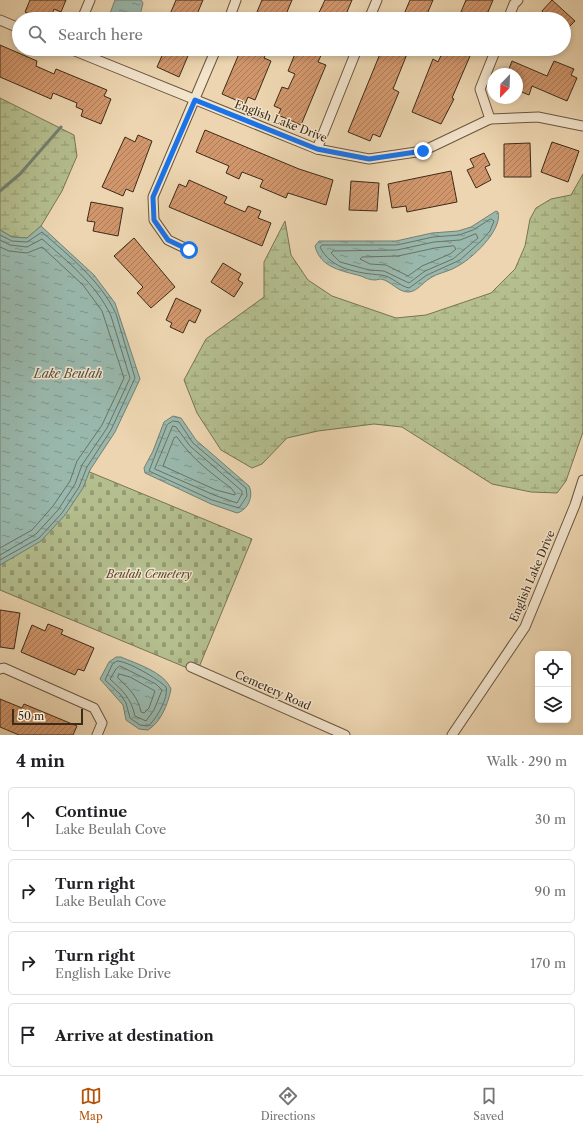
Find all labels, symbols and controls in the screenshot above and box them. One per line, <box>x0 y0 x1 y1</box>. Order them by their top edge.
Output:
search box <box>12 12 571 56</box>
icon: search <box>26 23 48 45</box>
text: Search here <box>58 25 143 44</box>
north arrow <box>487 68 523 104</box>
street label: English Lake Drive <box>233 97 329 145</box>
route end <box>414 142 432 160</box>
route start <box>180 241 198 259</box>
water label: Lake Beulah <box>33 366 102 381</box>
street label: English Lake Drive <box>506 528 558 624</box>
park label: Beulah Cemetery <box>105 567 192 581</box>
map controls <box>535 651 571 723</box>
button: locate <box>535 651 571 687</box>
street label: Cemetery Road <box>233 667 313 713</box>
button: layers <box>535 687 571 723</box>
scale bar <box>12 707 83 726</box>
text: 50 m <box>18 709 44 723</box>
text: 4 min <box>16 751 65 771</box>
text: Walk · 290 m <box>486 753 567 769</box>
text: Continue <box>55 802 127 821</box>
icon: ahead <box>17 808 39 830</box>
text: 30 m <box>535 811 566 827</box>
text: Lake Beulah Cove <box>55 821 166 837</box>
text: Turn right <box>55 874 135 893</box>
icon: right <box>17 880 39 902</box>
text: 90 m <box>535 883 566 899</box>
text: Lake Beulah Cove <box>55 893 166 909</box>
text: Turn right <box>55 946 135 965</box>
icon: right <box>17 952 39 974</box>
text: 170 m <box>530 955 566 971</box>
text: English Lake Drive <box>55 965 171 981</box>
icon: arrive <box>17 1024 39 1046</box>
text: Arrive at destination <box>55 1026 214 1045</box>
tab: Map <box>79 1085 103 1123</box>
tab: Directions <box>261 1085 315 1123</box>
tab: Saved <box>473 1085 504 1123</box>

